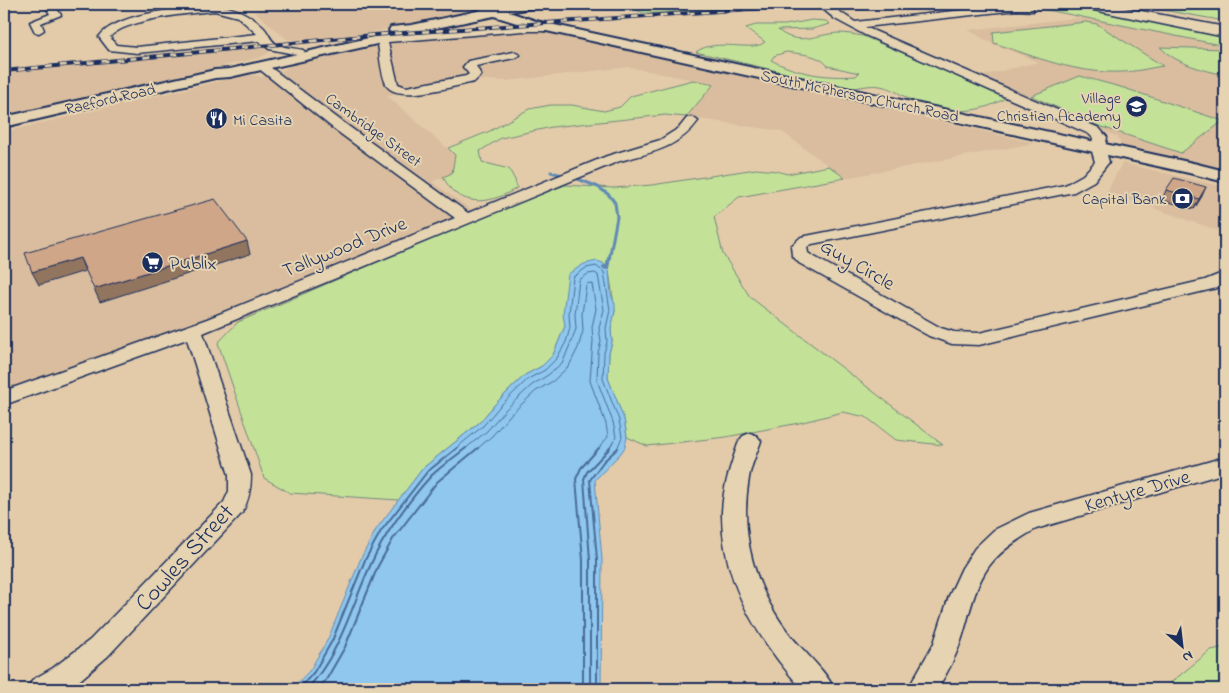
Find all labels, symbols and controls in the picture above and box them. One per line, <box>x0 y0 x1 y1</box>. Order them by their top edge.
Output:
street label: South McPherson Church Road <box>758 64 961 130</box>
street label: Raeford Road <box>63 78 158 122</box>
street label: Cambridge Street <box>320 87 426 174</box>
place label: Village Christian Academy <box>997 87 1122 129</box>
school or university icon: Village Christian Academy <box>1125 94 1149 118</box>
restaurant icon: Mi Casita <box>205 107 229 131</box>
place label: Mi Casita <box>233 109 292 133</box>
bank icon: Capital Bank <box>1170 186 1194 210</box>
place label: Capital Bank <box>1082 188 1167 212</box>
street label: Tallywood Drive <box>278 210 412 286</box>
street label: Guy Circle <box>814 233 900 299</box>
supermarket icon: Publix <box>141 250 165 274</box>
place label: Publix <box>169 250 217 279</box>
street label: Kentyre Drive <box>1082 464 1194 521</box>
street label: Cowles Street <box>128 497 244 620</box>
north arrow <box>1156 620 1206 670</box>
text: N <box>1178 645 1197 668</box>

